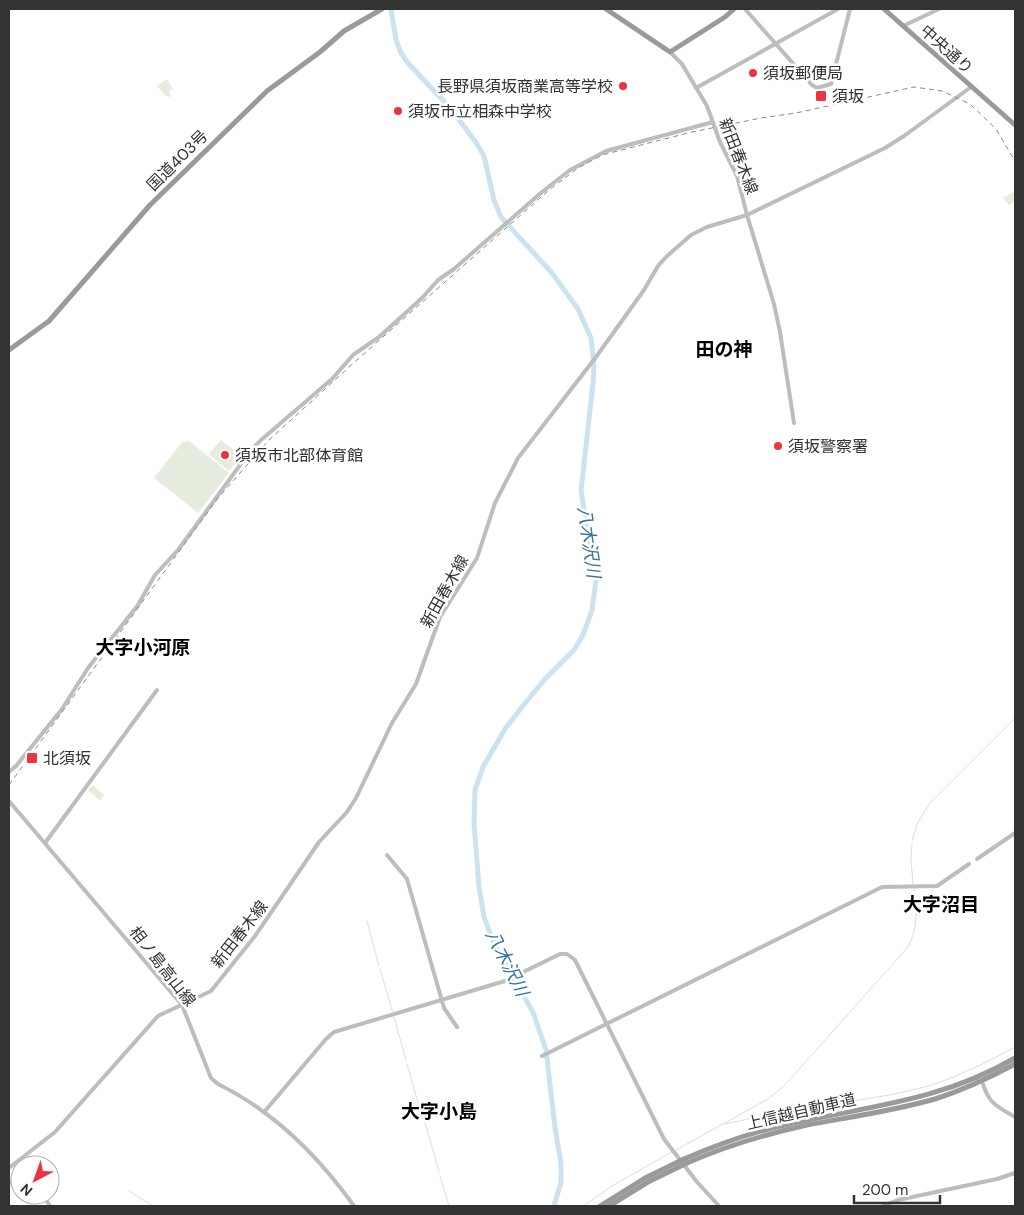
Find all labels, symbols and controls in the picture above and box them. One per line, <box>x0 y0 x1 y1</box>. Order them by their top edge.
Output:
street label: 中央通り <box>916 20 977 79</box>
place label: 須坂郵便局 <box>763 63 843 84</box>
marker: 須坂郵便局 <box>747 67 759 79</box>
place label: 長野県須坂商業高等学校 <box>437 76 613 97</box>
marker: 長野県須坂商業高等学校 <box>617 80 629 92</box>
place label: 須坂 <box>832 86 864 107</box>
marker: 須坂 <box>814 89 828 103</box>
place label: 須坂市立相森中学校 <box>408 101 552 122</box>
marker: 須坂市立相森中学校 <box>392 105 404 117</box>
street label: 新田春木線 <box>714 115 763 197</box>
street label: 国道403号 <box>142 125 212 195</box>
district label: 田の神 <box>695 337 753 362</box>
place label: 須坂警察署 <box>788 436 868 457</box>
marker: 須坂警察署 <box>772 440 784 452</box>
place label: 須坂市北部体育館 <box>235 445 363 466</box>
marker: 須坂市北部体育館 <box>219 449 231 461</box>
water label: 八木沢川 <box>572 505 606 581</box>
street label: 新田春木線 <box>416 551 473 631</box>
district label: 大字小河原 <box>95 635 191 660</box>
place label: 北須坂 <box>43 748 91 769</box>
marker: 北須坂 <box>25 751 39 765</box>
district label: 大字沼目 <box>903 892 979 917</box>
street label: 新田春木線 <box>206 896 272 972</box>
street label: 相ノ島高山線 <box>125 922 200 1011</box>
water label: 八木沢川 <box>480 925 535 1002</box>
street label: 上信越自動車道 <box>744 1089 858 1134</box>
district label: 大字小島 <box>401 1099 477 1124</box>
north arrow <box>10 1155 60 1205</box>
scale bar <box>854 1172 940 1204</box>
text: N <box>17 1180 36 1200</box>
text: 200 m <box>862 1180 908 1200</box>

